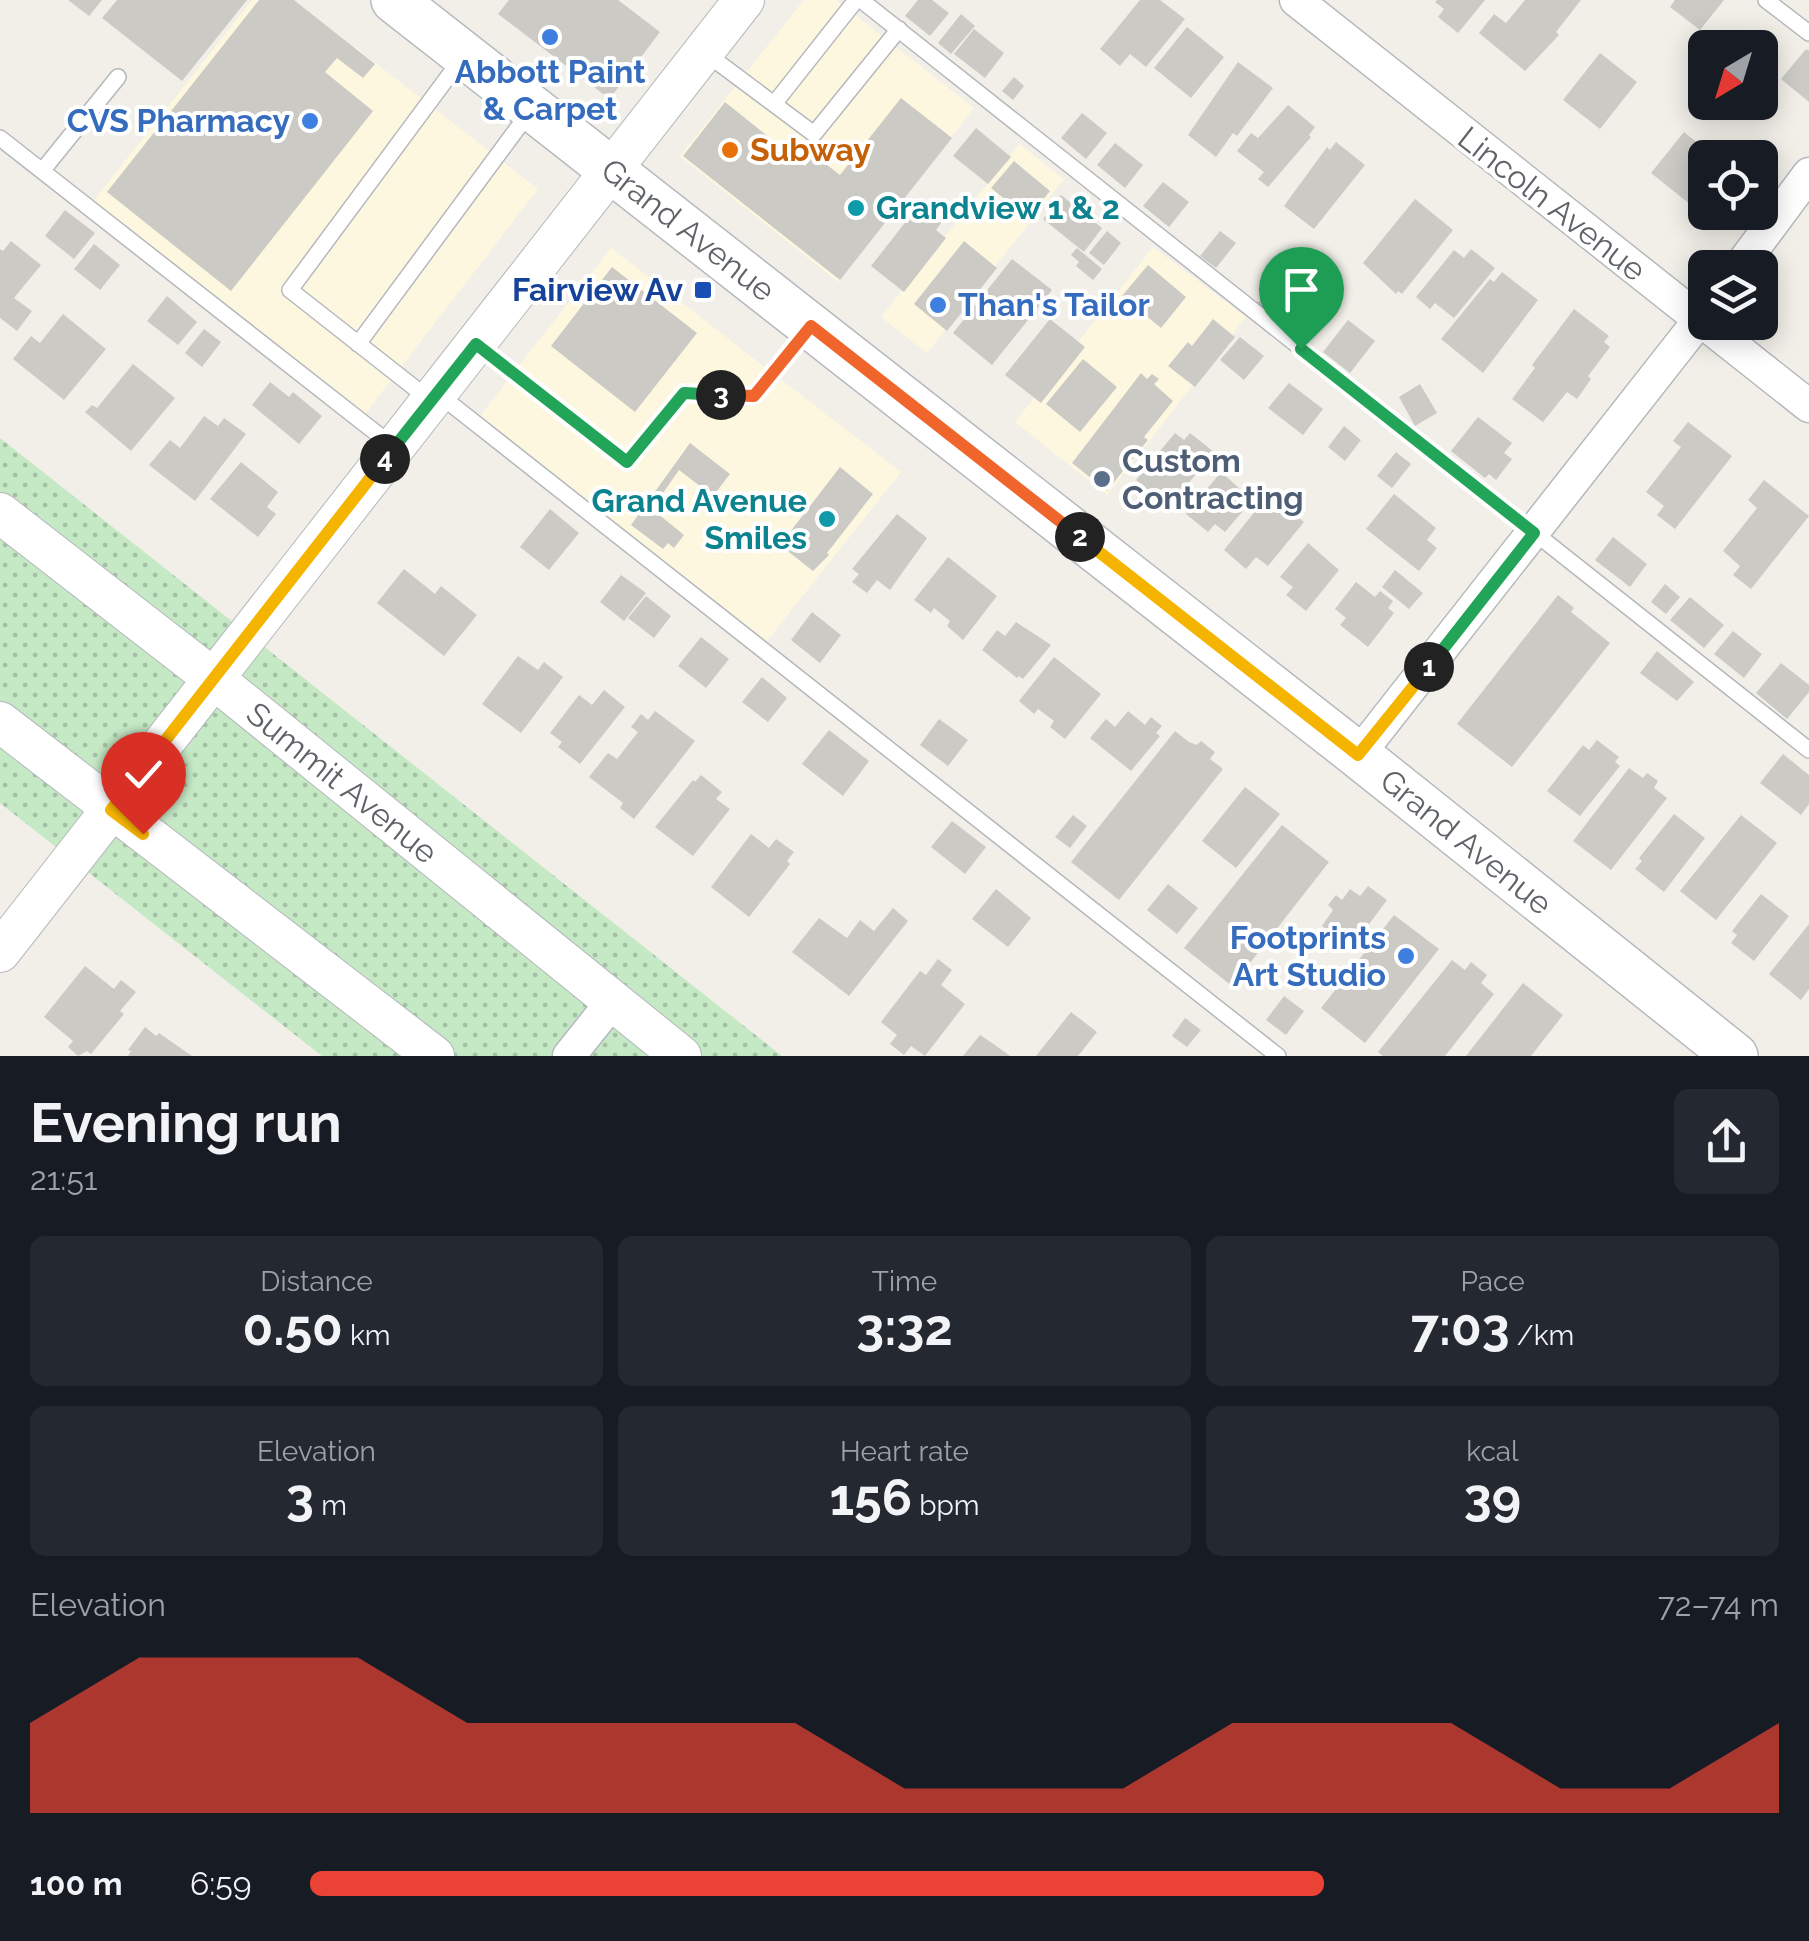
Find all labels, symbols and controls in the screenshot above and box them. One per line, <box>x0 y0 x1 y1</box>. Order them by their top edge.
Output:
marker: Abbott Paint & Carpet <box>539 26 561 48</box>
north arrow <box>1688 30 1778 120</box>
map controls <box>1688 30 1778 340</box>
place label: Abbott Paint & Carpet <box>454 53 646 127</box>
place label: CVS Pharmacy <box>67 102 290 139</box>
marker: CVS Pharmacy <box>299 110 321 132</box>
street label: Lincoln Avenue <box>1451 119 1653 288</box>
place label: Subway <box>750 131 871 168</box>
marker: Subway <box>719 139 741 161</box>
button: locate <box>1688 140 1778 230</box>
street label: Grand Avenue <box>594 151 782 309</box>
place label: Grandview 1 & 2 <box>876 189 1120 226</box>
marker: Grandview 1 & 2 <box>845 197 867 219</box>
pin <box>1259 247 1344 350</box>
button: layers <box>1688 250 1778 340</box>
icon: arrive <box>1274 262 1329 317</box>
place label: Fairview Av <box>512 271 683 308</box>
marker: Fairview Av <box>692 279 714 301</box>
place label: Than's Tailor <box>958 286 1150 323</box>
marker: Than's Tailor <box>927 294 949 316</box>
pin: 3 <box>696 370 746 420</box>
text: 3 <box>713 378 729 411</box>
pin: 4 <box>360 434 410 484</box>
text: 4 <box>377 442 393 475</box>
place label: Custom Contracting <box>1122 442 1304 516</box>
marker: Custom Contracting <box>1091 468 1113 490</box>
place label: Grand Avenue Smiles <box>592 482 807 556</box>
marker: Grand Avenue Smiles <box>816 508 838 530</box>
pin: 2 <box>1055 512 1105 562</box>
text: 2 <box>1072 520 1088 553</box>
pin: 1 <box>1404 642 1454 692</box>
text: 1 <box>1422 650 1436 683</box>
street label: Summit Avenue <box>240 694 445 871</box>
pin <box>101 732 186 835</box>
icon: check <box>116 747 171 802</box>
street label: Grand Avenue <box>1373 761 1559 922</box>
place label: Footprints Art Studio <box>1230 919 1386 993</box>
marker: Footprints Art Studio <box>1395 945 1417 967</box>
button: share <box>1674 1089 1779 1194</box>
text: Evening run <box>30 1090 342 1155</box>
text: 21:51 <box>30 1160 98 1197</box>
text: Distance <box>260 1265 373 1298</box>
text: Time <box>872 1265 937 1298</box>
text: Pace <box>1460 1265 1525 1298</box>
text: 0.50 <box>242 1298 343 1357</box>
text: 3:32 <box>856 1298 953 1357</box>
text: 7:03 <box>1411 1298 1510 1357</box>
text: km <box>343 1319 391 1352</box>
text: /km <box>1510 1319 1574 1352</box>
text: Elevation <box>257 1435 376 1468</box>
text: Heart rate <box>840 1435 969 1468</box>
text: kcal <box>1466 1435 1519 1468</box>
text: 3 <box>286 1468 314 1527</box>
text: 156 <box>829 1468 912 1527</box>
text: 39 <box>1464 1468 1521 1527</box>
text: m <box>314 1489 347 1522</box>
text: bpm <box>912 1489 980 1522</box>
text: Elevation <box>30 1586 166 1623</box>
text: 72–74 m <box>1658 1586 1779 1623</box>
text: 100 m <box>30 1865 123 1902</box>
text: 6:59 <box>190 1865 252 1902</box>

